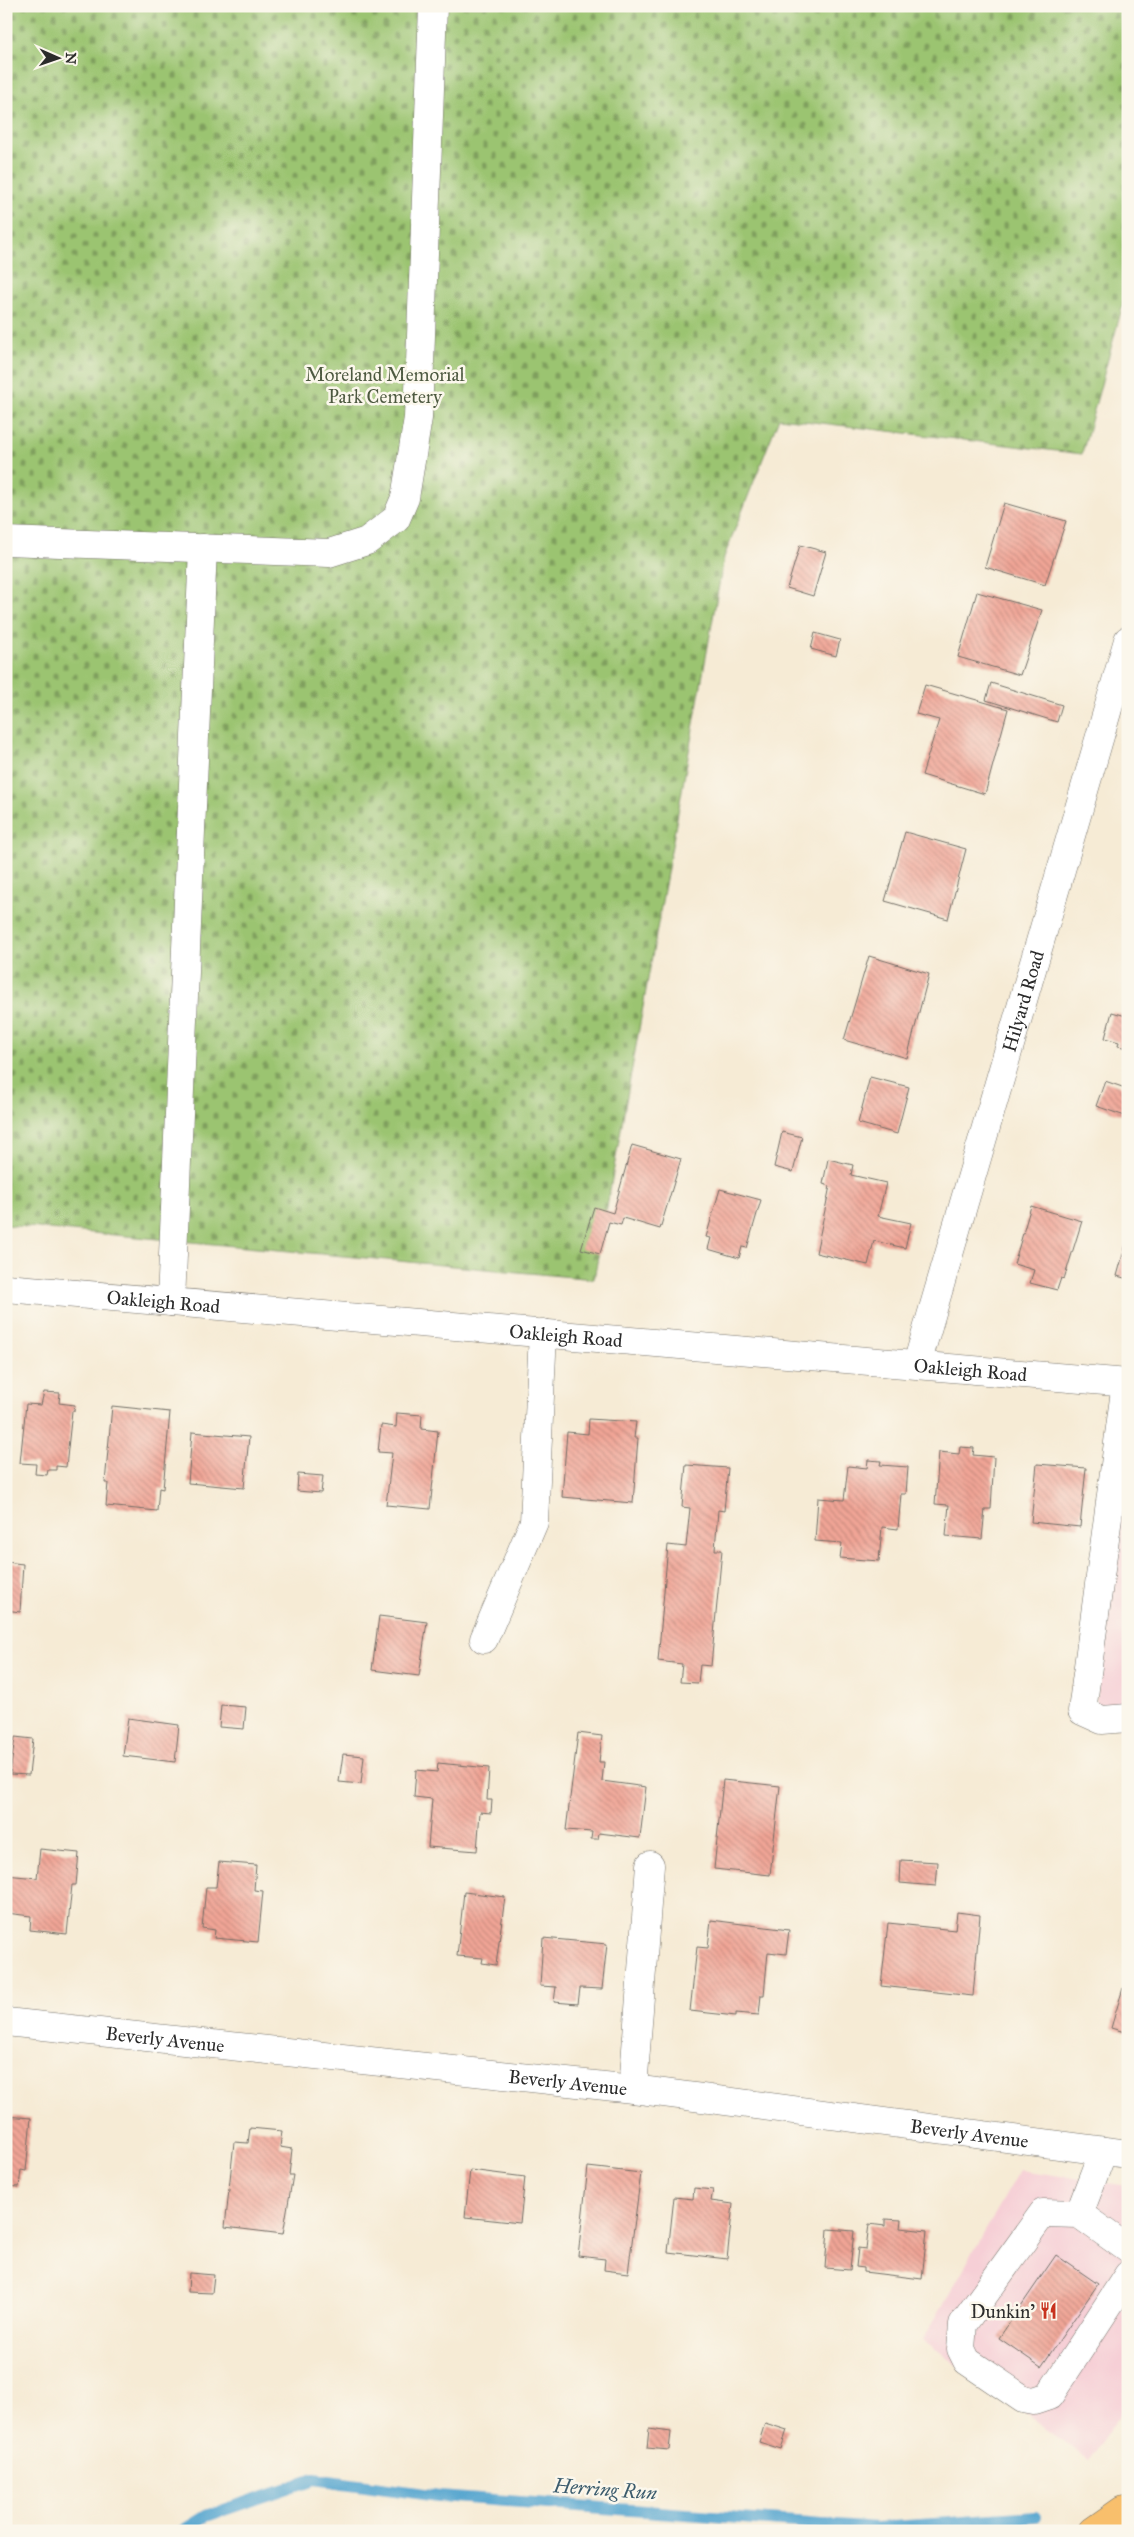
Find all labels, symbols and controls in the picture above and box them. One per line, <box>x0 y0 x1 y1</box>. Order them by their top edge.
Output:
north arrow <box>32 32 82 82</box>
text: N <box>62 52 79 65</box>
park label: Moreland Memorial Park Cemetery <box>305 363 466 408</box>
street label: Hilyard Road <box>997 947 1049 1055</box>
street label: Oakleigh Road <box>106 1285 221 1318</box>
street label: Oakleigh Road <box>508 1319 624 1352</box>
street label: Oakleigh Road <box>913 1353 1029 1386</box>
street label: Beverly Avenue <box>105 2021 226 2057</box>
street label: Beverly Avenue <box>507 2064 628 2100</box>
street label: Beverly Avenue <box>909 2114 1030 2152</box>
place label: Dunkin' <box>971 2300 1035 2323</box>
restaurant icon: Dunkin' <box>1039 2301 1059 2321</box>
water label: Herring Run <box>551 2473 658 2505</box>

